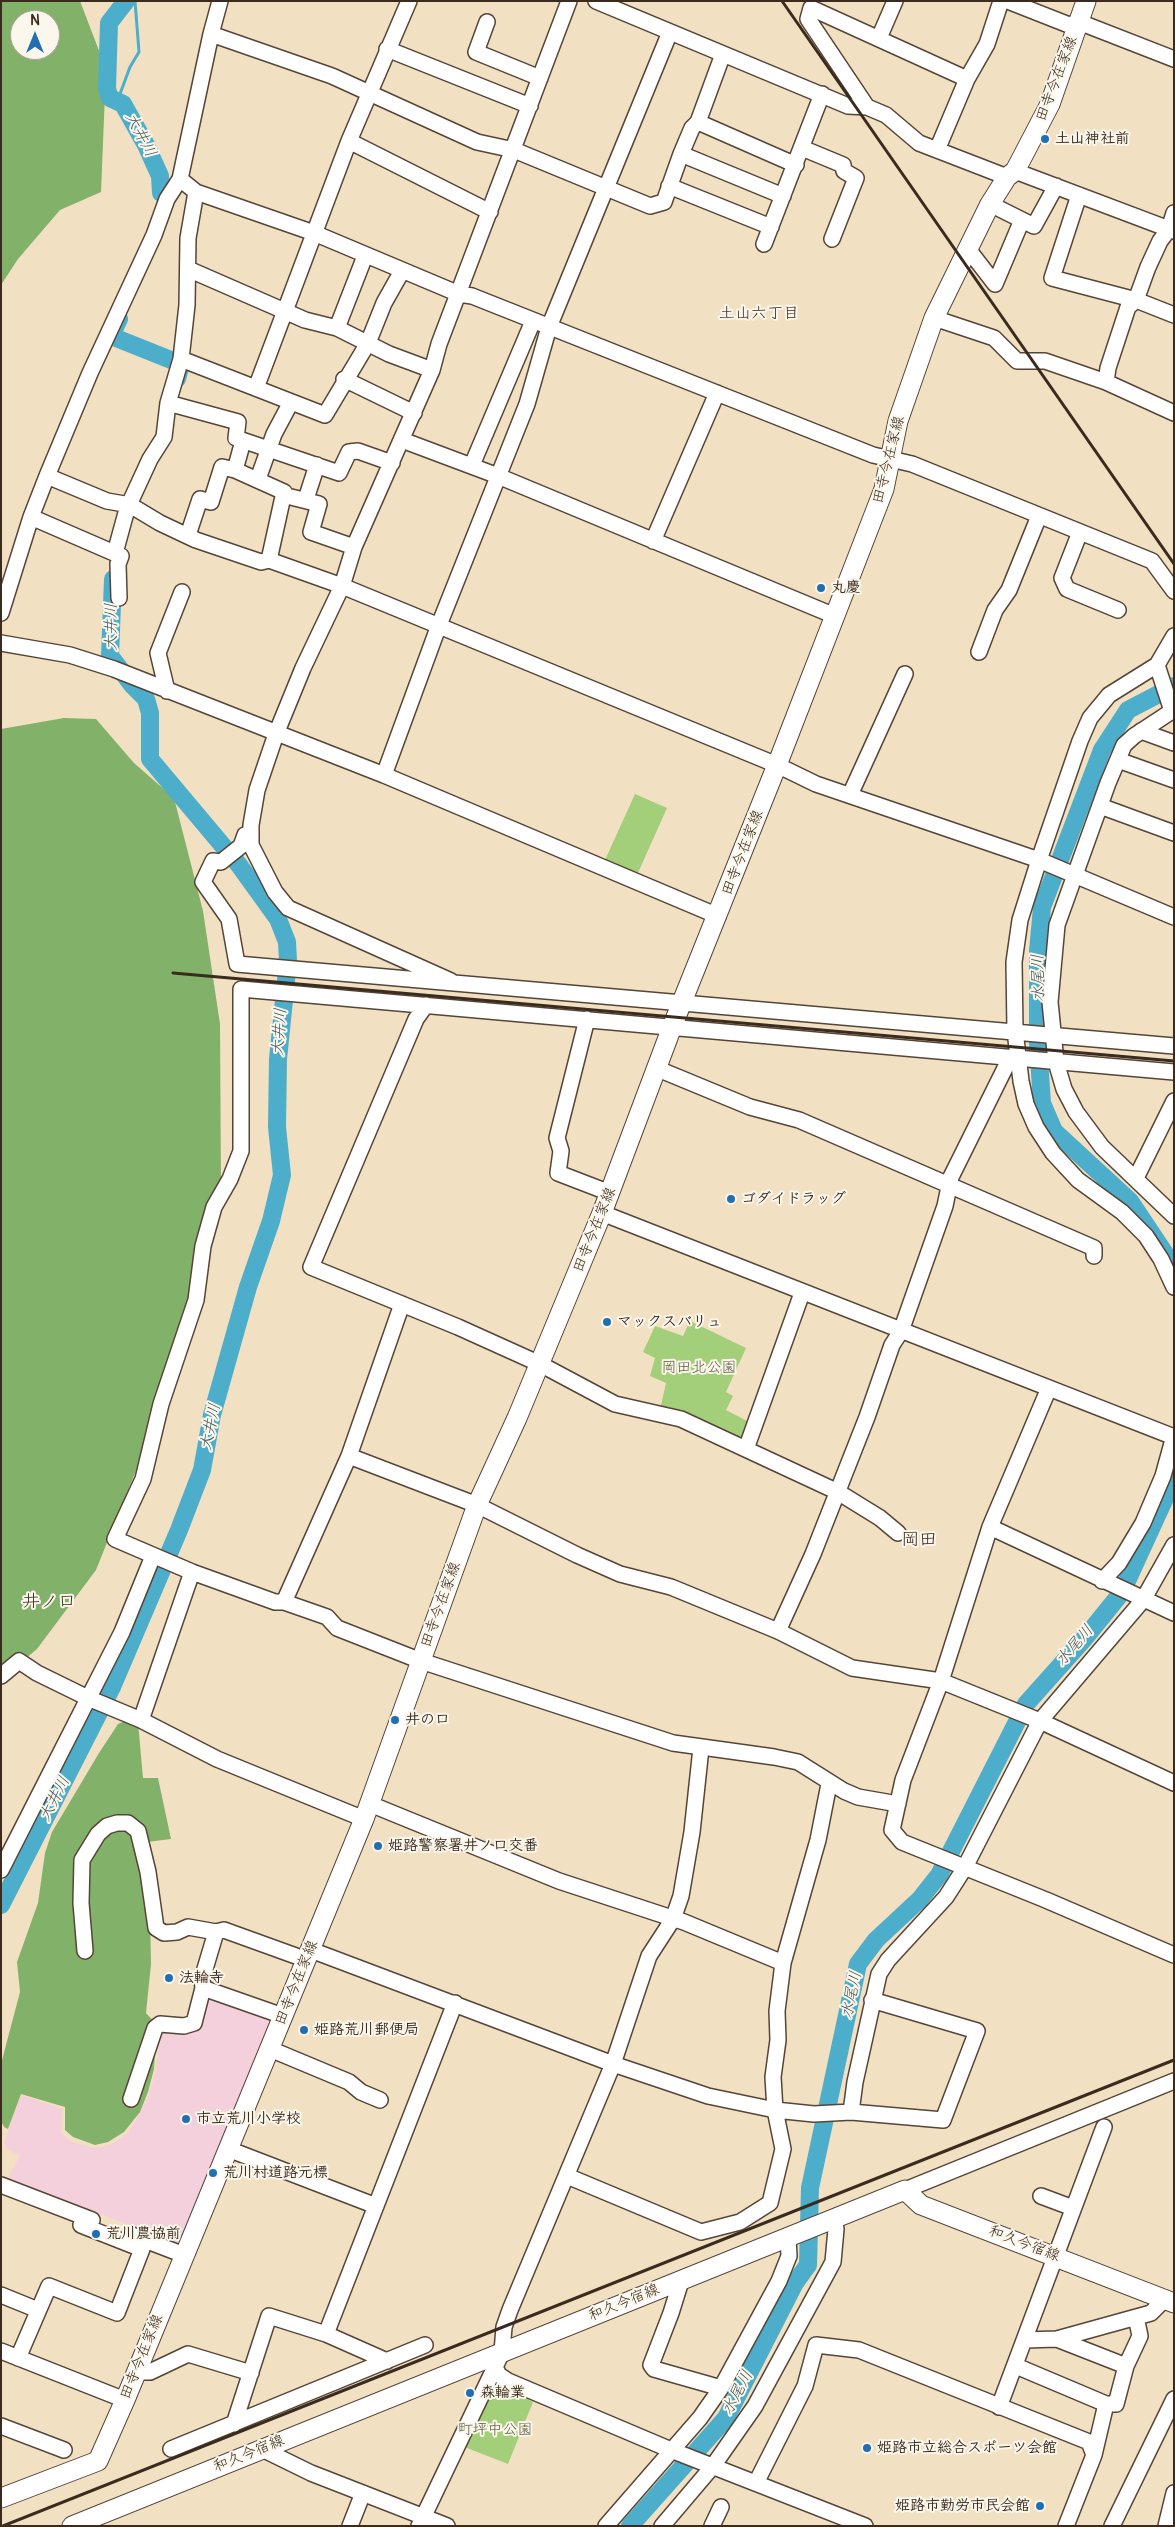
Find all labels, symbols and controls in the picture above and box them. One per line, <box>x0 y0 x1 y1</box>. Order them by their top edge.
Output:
north arrow <box>10 10 60 60</box>
text: N <box>30 12 40 29</box>
street label: 田寺今在家線 <box>1032 34 1082 124</box>
water label: 大井川 <box>120 109 160 161</box>
place label: 土山神社前 <box>1055 130 1130 148</box>
marker: 土山神社前 <box>1039 133 1051 145</box>
district label: 土山六丁目 <box>719 304 799 324</box>
street label: 田寺今在家線 <box>869 414 909 506</box>
place label: 丸慶 <box>831 579 861 597</box>
marker: 丸慶 <box>815 582 827 594</box>
water label: 大井川 <box>102 603 122 651</box>
street label: 田寺今在家線 <box>718 808 768 898</box>
water label: 水尾川 <box>1029 954 1049 1002</box>
water label: 大井川 <box>269 1007 291 1057</box>
street label: 田寺今在家線 <box>570 1185 620 1275</box>
place label: ゴダイドラッグ <box>741 1190 846 1208</box>
marker: ゴダイドラッグ <box>725 1193 737 1205</box>
place label: マックスバリュ <box>617 1313 722 1331</box>
marker: マックスバリュ <box>601 1316 613 1328</box>
park label: 岡田北公園 <box>662 1359 736 1377</box>
water label: 大井川 <box>197 1402 225 1452</box>
district label: 岡田 <box>901 1529 937 1551</box>
street label: 田寺今在家線 <box>417 1560 465 1650</box>
district label: 井ノ口 <box>22 1591 76 1613</box>
water label: 水尾川 <box>1052 1622 1098 1670</box>
place label: 井の口 <box>405 1711 450 1729</box>
marker: 井の口 <box>389 1714 401 1726</box>
water label: 大井川 <box>36 1773 74 1825</box>
place label: 姫路警察署井ノ口交番 <box>388 1837 538 1855</box>
marker: 姫路警察署井ノ口交番 <box>372 1840 384 1852</box>
street label: 田寺今在家線 <box>272 1938 322 2028</box>
place label: 法輪寺 <box>179 1969 224 1987</box>
water label: 水尾川 <box>838 1970 866 2020</box>
marker: 法輪寺 <box>163 1972 175 1984</box>
place label: 姫路荒川郵便局 <box>314 2021 419 2039</box>
marker: 姫路荒川郵便局 <box>298 2024 310 2036</box>
place label: 市立荒川小学校 <box>196 2110 301 2128</box>
marker: 市立荒川小学校 <box>180 2113 192 2125</box>
place label: 荒川村道路元標 <box>223 2164 328 2182</box>
marker: 荒川村道路元標 <box>207 2167 219 2179</box>
street label: 和久今宿線 <box>986 2222 1062 2266</box>
place label: 荒川農協前 <box>106 2225 181 2243</box>
marker: 荒川農協前 <box>90 2228 102 2240</box>
street label: 和久今宿線 <box>586 2281 662 2325</box>
street label: 田寺今在家線 <box>117 2312 167 2402</box>
water label: 水尾川 <box>718 2367 758 2419</box>
place label: 森輪業 <box>480 2384 525 2402</box>
marker: 森輪業 <box>464 2387 476 2399</box>
park label: 町坪中公園 <box>458 2421 532 2439</box>
street label: 和久今宿線 <box>211 2432 287 2476</box>
place label: 姫路市立総合スポーツ会館 <box>877 2439 1057 2457</box>
marker: 姫路市立総合スポーツ会館 <box>861 2442 873 2454</box>
place label: 姫路市勤労市民会館 <box>895 2497 1030 2515</box>
marker: 姫路市勤労市民会館 <box>1034 2500 1046 2512</box>

